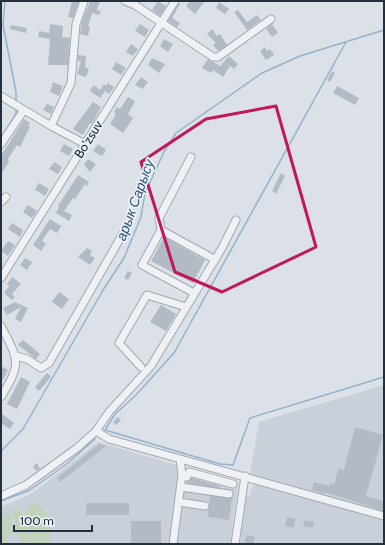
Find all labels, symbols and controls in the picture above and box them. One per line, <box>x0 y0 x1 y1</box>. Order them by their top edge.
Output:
street label: Bo'zsuv <box>70 117 106 161</box>
water label: арык Сарысу <box>112 156 158 243</box>
scale bar <box>14 507 92 533</box>
text: 100 m <box>20 513 54 528</box>

